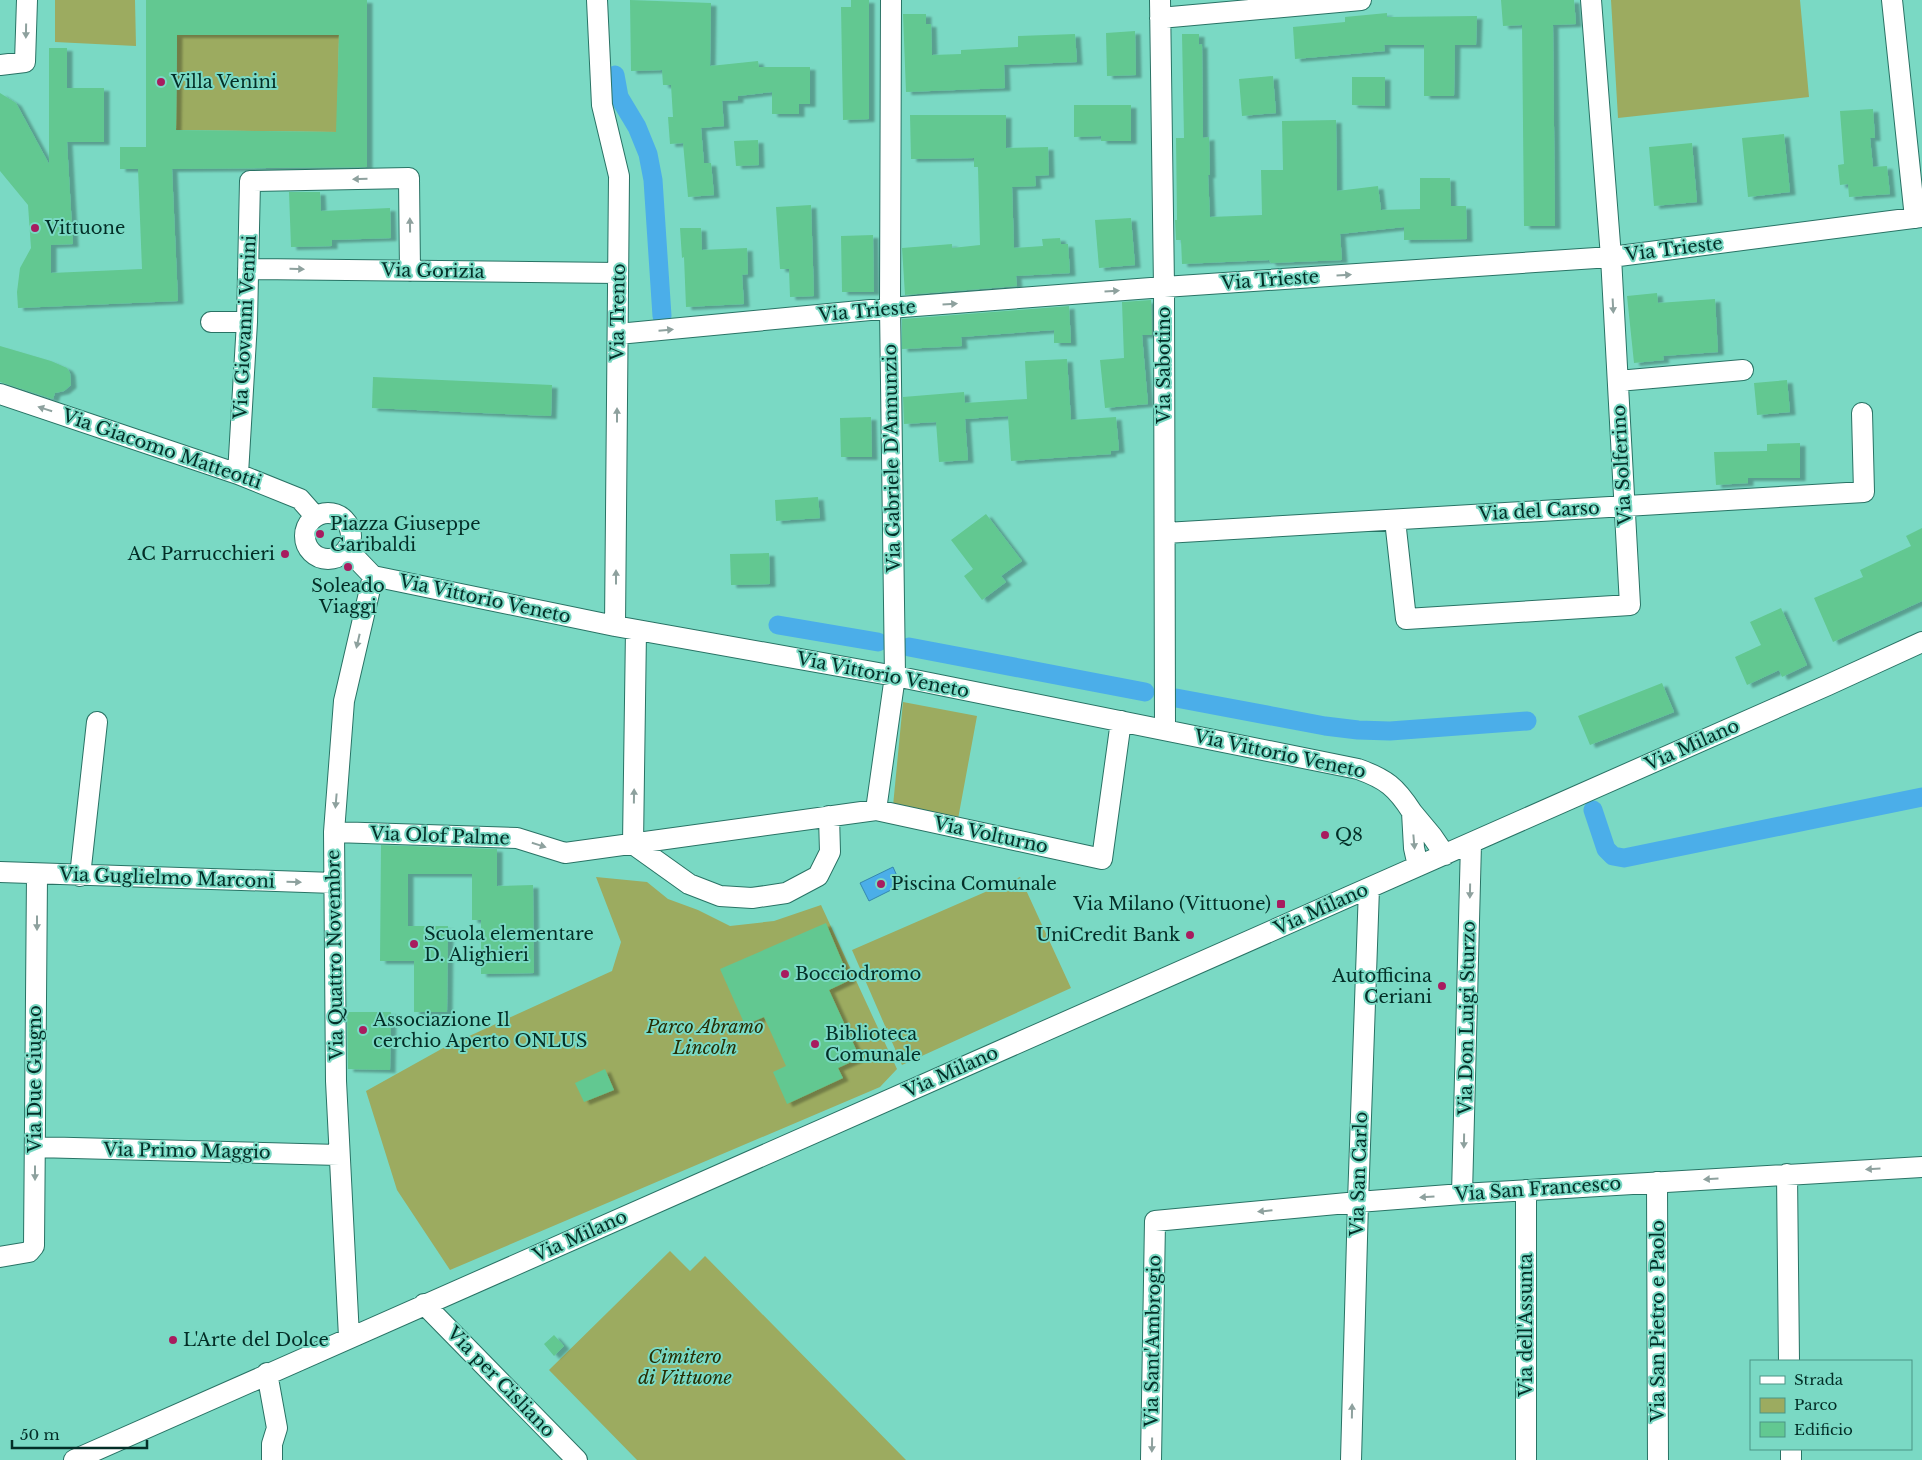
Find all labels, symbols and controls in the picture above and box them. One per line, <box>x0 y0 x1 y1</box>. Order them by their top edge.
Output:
one-way arrow <box>22 23 30 39</box>
place label: Villa Venini <box>170 71 277 93</box>
marker: Villa Venini <box>155 76 167 88</box>
one-way arrow <box>352 175 368 183</box>
one-way arrow <box>406 216 414 232</box>
place label: Vittuone <box>44 217 125 239</box>
marker: Vittuone <box>29 222 41 234</box>
street label: Via Trieste <box>1623 232 1724 266</box>
street label: Via Giovanni Venini <box>229 234 261 421</box>
street label: Via Gorizia <box>380 259 485 283</box>
street label: Via Trento <box>606 263 630 362</box>
one-way arrow <box>289 265 305 273</box>
street label: Via Trieste <box>1219 266 1320 294</box>
one-way arrow <box>1336 271 1352 279</box>
one-way arrow <box>1104 287 1120 295</box>
street label: Via Trieste <box>816 296 917 326</box>
one-way arrow <box>1610 298 1618 314</box>
one-way arrow <box>942 299 958 307</box>
street label: Via Sabotino <box>1153 306 1175 425</box>
one-way arrow <box>659 325 675 333</box>
street label: Via Gabriele D'Annunzio <box>879 344 905 573</box>
street label: Via Giacomo Matteotti <box>58 404 265 494</box>
street label: Via Solferino <box>1608 404 1636 527</box>
one-way arrow <box>37 405 52 413</box>
one-way arrow <box>613 406 621 422</box>
street label: Via del Carso <box>1477 497 1600 525</box>
place label: Piazza Giuseppe Garibaldi <box>330 513 481 556</box>
marker: Piazza Giuseppe Garibaldi <box>314 528 326 540</box>
place label: AC Parrucchieri <box>127 543 275 565</box>
marker: AC Parrucchieri <box>279 548 291 560</box>
marker: Soleado Viaggi <box>342 561 354 573</box>
one-way arrow <box>612 569 620 585</box>
street label: Via Vittorio Veneto <box>396 570 573 628</box>
place label: Soleado Viaggi <box>311 575 385 618</box>
one-way arrow <box>354 633 362 648</box>
street label: Via Vittorio Veneto <box>794 647 971 702</box>
street label: Via Milano <box>1641 714 1743 776</box>
street label: Via Vittorio Veneto <box>1191 725 1368 783</box>
one-way arrow <box>630 787 638 803</box>
one-way arrow <box>332 794 340 810</box>
street label: Via Volturno <box>931 812 1050 858</box>
street label: Via Olof Palme <box>369 823 510 849</box>
place label: Q8 <box>1335 824 1363 846</box>
marker: Q8 <box>1319 829 1331 841</box>
one-way arrow <box>1410 834 1418 850</box>
one-way arrow <box>531 841 546 849</box>
street label: Via Quattro Novembre <box>322 849 348 1062</box>
street label: Via Guglielmo Marconi <box>58 863 275 893</box>
place label: Piscina Comunale <box>891 873 1057 895</box>
one-way arrow <box>286 878 302 886</box>
marker: Piscina Comunale <box>875 878 887 890</box>
street label: Via Milano <box>1270 878 1372 940</box>
one-way arrow <box>1466 884 1474 900</box>
place label: Via Milano (Vittuone) <box>1072 893 1271 915</box>
marker: Via Milano (Vittuone) <box>1275 898 1287 910</box>
one-way arrow <box>33 916 41 932</box>
street label: Via Don Luigi Sturzo <box>1454 921 1480 1116</box>
place label: Scuola elementare D. Alighieri <box>424 923 594 966</box>
place label: UniCredit Bank <box>1036 924 1180 946</box>
marker: UniCredit Bank <box>1184 929 1196 941</box>
marker: Scuola elementare D. Alighieri <box>408 938 420 950</box>
place label: Bocciodromo <box>795 963 921 985</box>
place label: Autofficina Ceriani <box>1331 965 1432 1008</box>
marker: Bocciodromo <box>779 968 791 980</box>
marker: Autofficina Ceriani <box>1436 980 1448 992</box>
street label: Via Due Giugno <box>24 1005 46 1154</box>
place label: Associazione Il cerchio Aperto ONLUS <box>372 1009 587 1052</box>
park label: Parco Abramo Lincoln <box>645 1016 764 1059</box>
place label: Biblioteca Comunale <box>825 1023 921 1066</box>
marker: Associazione Il cerchio Aperto ONLUS <box>357 1024 369 1036</box>
marker: Biblioteca Comunale <box>809 1038 821 1050</box>
street label: Via Milano <box>900 1041 1002 1103</box>
street label: Via San Carlo <box>1346 1111 1372 1238</box>
one-way arrow <box>1460 1134 1468 1150</box>
street label: Via Primo Maggio <box>102 1139 271 1163</box>
one-way arrow <box>31 1166 39 1182</box>
one-way arrow <box>1865 1166 1881 1174</box>
street label: Via San Francesco <box>1453 1172 1622 1206</box>
one-way arrow <box>1703 1175 1719 1183</box>
one-way arrow <box>1418 1193 1434 1201</box>
street label: Via Milano <box>529 1205 631 1267</box>
one-way arrow <box>1256 1207 1272 1215</box>
street label: Via San Pietro e Paolo <box>1647 1220 1669 1423</box>
street label: Via dell'Assunta <box>1515 1253 1537 1398</box>
street label: Via Sant'Ambrogio <box>1140 1255 1166 1428</box>
street label: Via per Cisliano <box>442 1321 560 1442</box>
place label: L'Arte del Dolce <box>183 1329 329 1351</box>
marker: L'Arte del Dolce <box>167 1334 179 1346</box>
park label: Cimitero di Vittuone <box>638 1346 732 1389</box>
legend <box>1750 1360 1912 1450</box>
text: Strada <box>1794 1370 1844 1389</box>
text: Parco <box>1794 1395 1837 1414</box>
one-way arrow <box>1349 1403 1357 1419</box>
scale bar <box>12 1418 148 1450</box>
text: Edificio <box>1794 1420 1853 1439</box>
text: 50 m <box>20 1425 60 1444</box>
one-way arrow <box>1147 1437 1155 1453</box>

